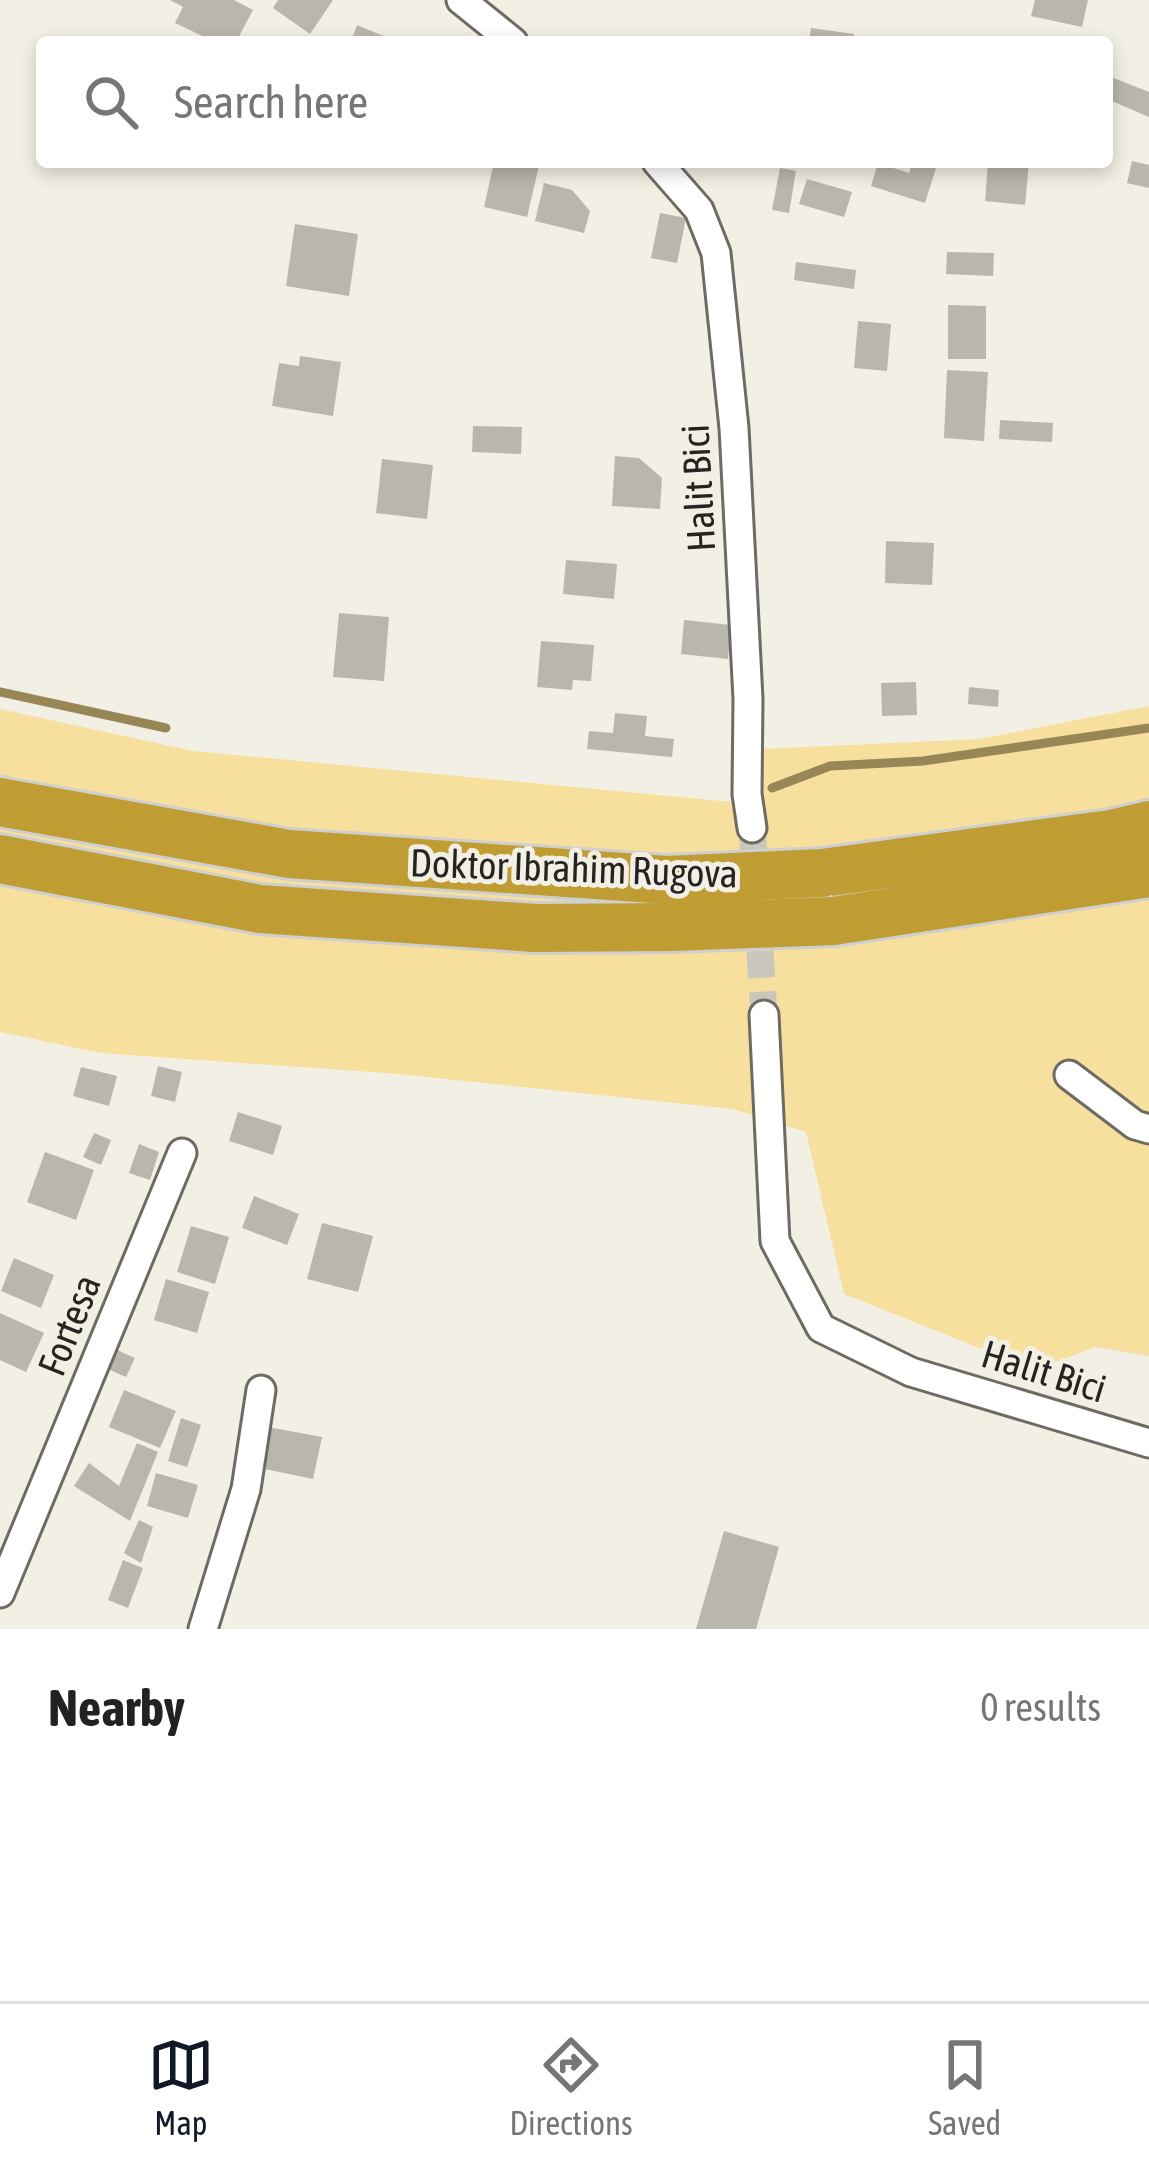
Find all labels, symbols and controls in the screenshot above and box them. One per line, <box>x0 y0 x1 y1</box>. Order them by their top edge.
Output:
search box <box>36 36 1113 168</box>
icon: search <box>78 69 144 135</box>
text: Search here <box>174 76 368 128</box>
street label: Halit Bici <box>673 423 723 553</box>
street label: Doktor Ibrahim Rugova <box>409 840 739 896</box>
street label: Fortesa <box>29 1268 109 1382</box>
street label: Halit Bici <box>977 1331 1111 1411</box>
text: Nearby <box>48 1678 185 1737</box>
text: 0 results <box>980 1685 1101 1729</box>
tab: Map <box>148 2032 214 2142</box>
tab: Directions <box>509 2032 633 2142</box>
tab: Saved <box>928 2032 1001 2142</box>

